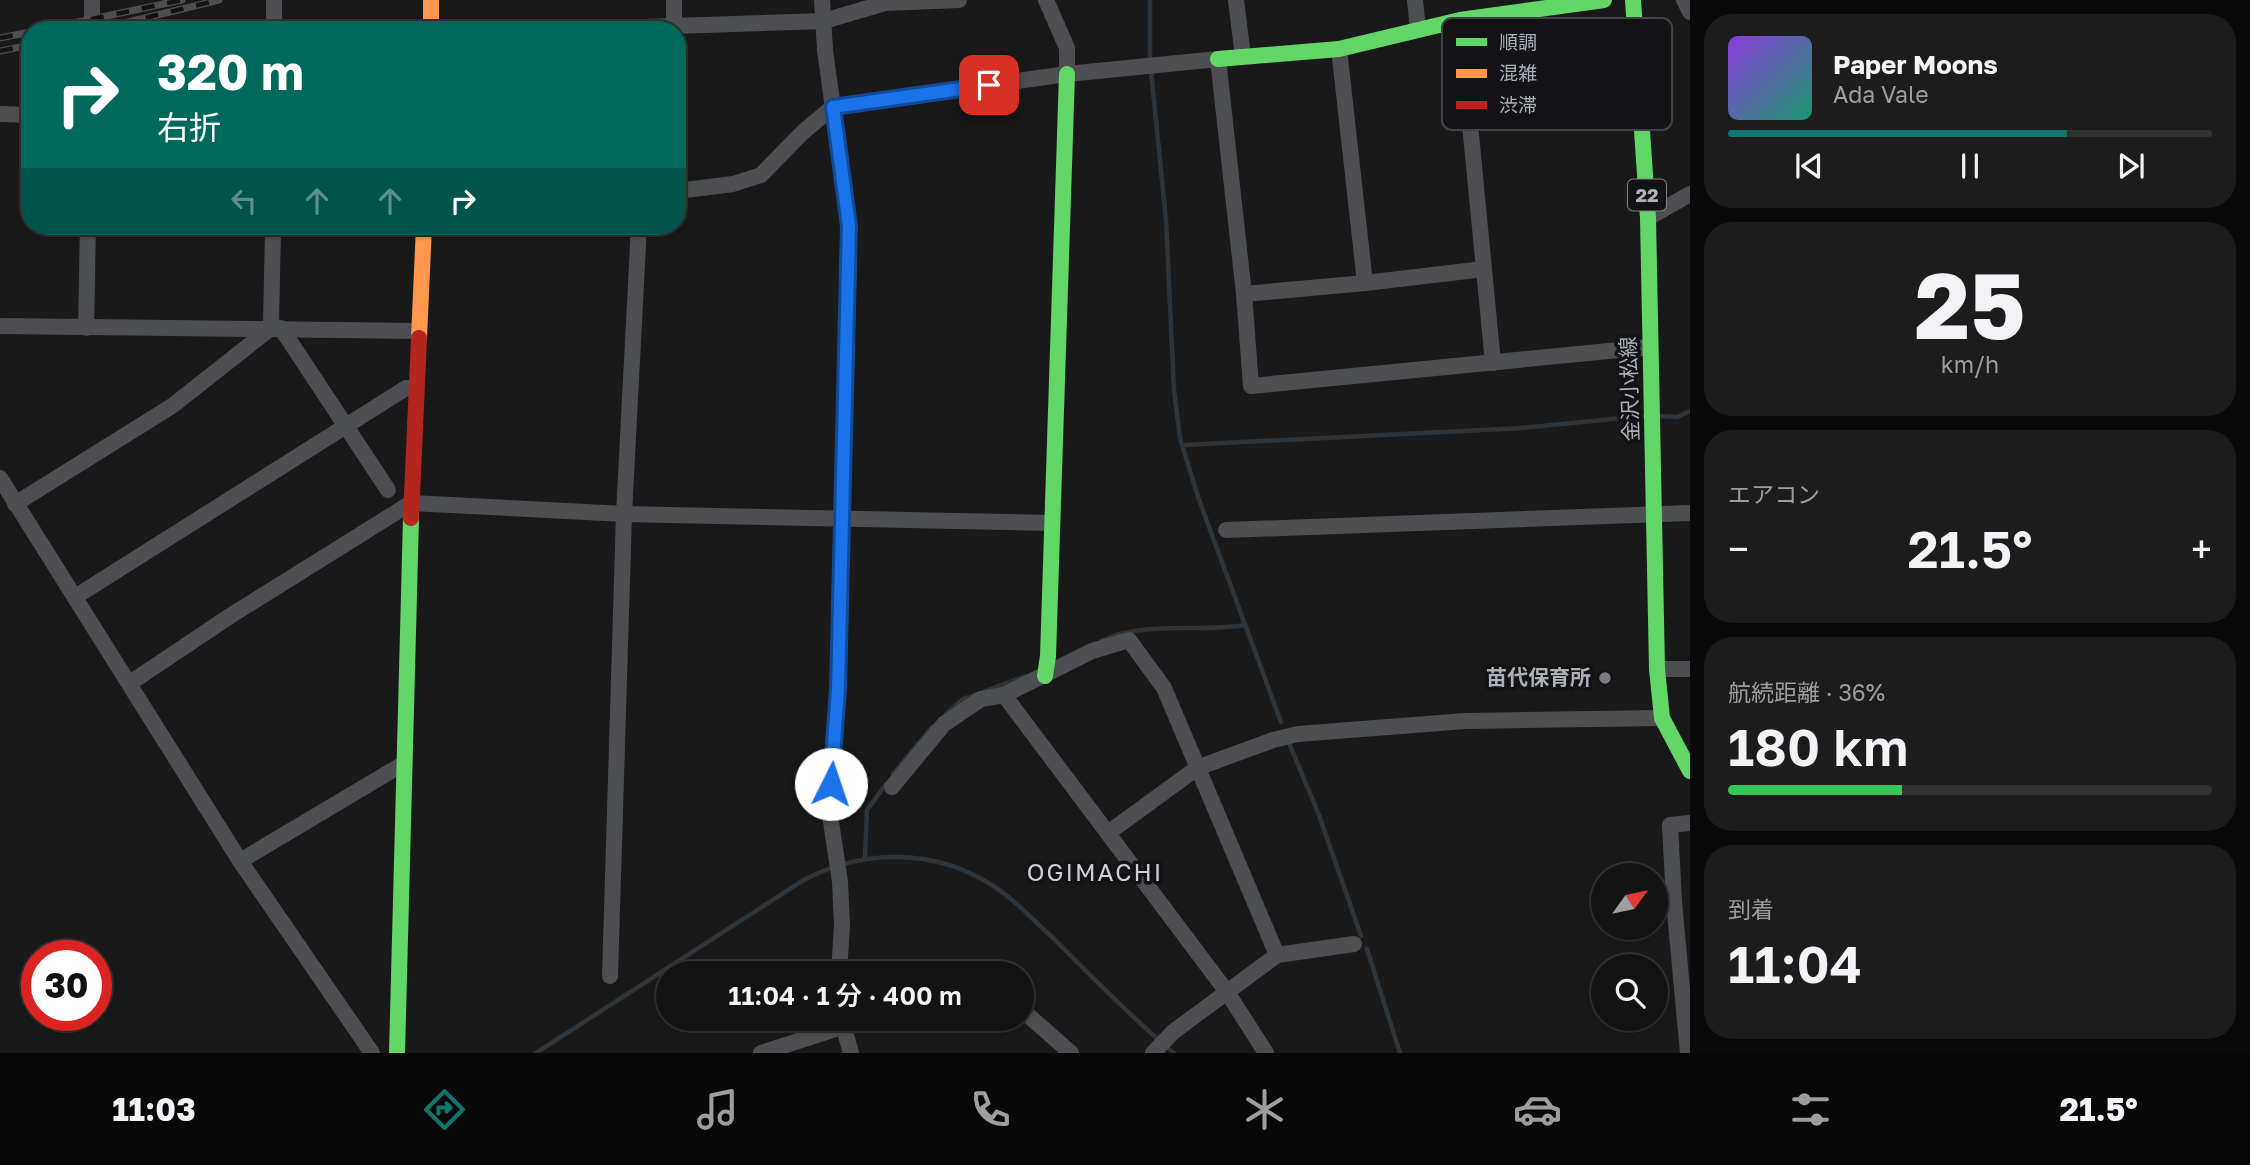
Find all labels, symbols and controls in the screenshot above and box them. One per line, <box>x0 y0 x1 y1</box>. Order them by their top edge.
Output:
legend <box>1442 18 1672 130</box>
text: 順調 <box>1499 30 1537 53</box>
text: 320 m <box>157 42 304 101</box>
icon: right <box>42 49 133 140</box>
text: Paper Moons <box>1833 49 1998 80</box>
pin <box>959 55 1019 115</box>
text: 混雑 <box>1499 61 1537 84</box>
icon: arrive <box>970 66 1008 104</box>
text: Ada Vale <box>1833 80 1929 108</box>
text: 渋滞 <box>1499 93 1537 116</box>
text: 右折 <box>157 108 221 146</box>
icon: previous <box>1790 147 1828 185</box>
icon: pause <box>1951 147 1989 185</box>
icon: next <box>2112 147 2150 185</box>
road number: 22 <box>1628 180 1666 210</box>
icon: left <box>225 182 263 220</box>
icon: ahead <box>298 182 336 220</box>
icon: ahead <box>371 182 409 220</box>
icon: right <box>444 182 482 220</box>
text: 25 <box>1914 250 2026 359</box>
street label: 金沢小松線 <box>1614 336 1644 442</box>
text: km/h <box>1941 350 1999 378</box>
text: エアコン <box>1728 480 1820 508</box>
text: 21.5° <box>1908 517 2032 579</box>
text: − <box>1728 526 1749 571</box>
text: + <box>2191 526 2212 571</box>
place label: 苗代保育所 <box>1486 664 1591 690</box>
marker: 苗代保育所 <box>1597 670 1613 686</box>
text: 航続距離 · 36% <box>1728 678 1885 706</box>
text: 180 km <box>1728 715 1909 777</box>
position arrow <box>794 747 868 821</box>
district label: OGIMACHI <box>1027 857 1163 886</box>
north arrow <box>1591 863 1668 940</box>
map controls <box>1591 863 1668 1031</box>
text: 到着 <box>1728 895 1774 923</box>
text: 11:04 <box>1728 932 1862 994</box>
speed limit sign: 30 <box>21 940 112 1031</box>
button: search <box>1591 954 1668 1031</box>
text: 11:04 · 1 分 · 400 m <box>728 980 962 1011</box>
icon: directions <box>420 1085 469 1134</box>
icon: music <box>693 1085 742 1134</box>
icon: phone <box>966 1085 1015 1134</box>
icon: climate <box>1240 1085 1289 1134</box>
icon: car <box>1513 1085 1562 1134</box>
icon: filters <box>1786 1085 1835 1134</box>
text: 11:03 <box>112 1090 196 1128</box>
text: 21.5° <box>2060 1090 2138 1128</box>

